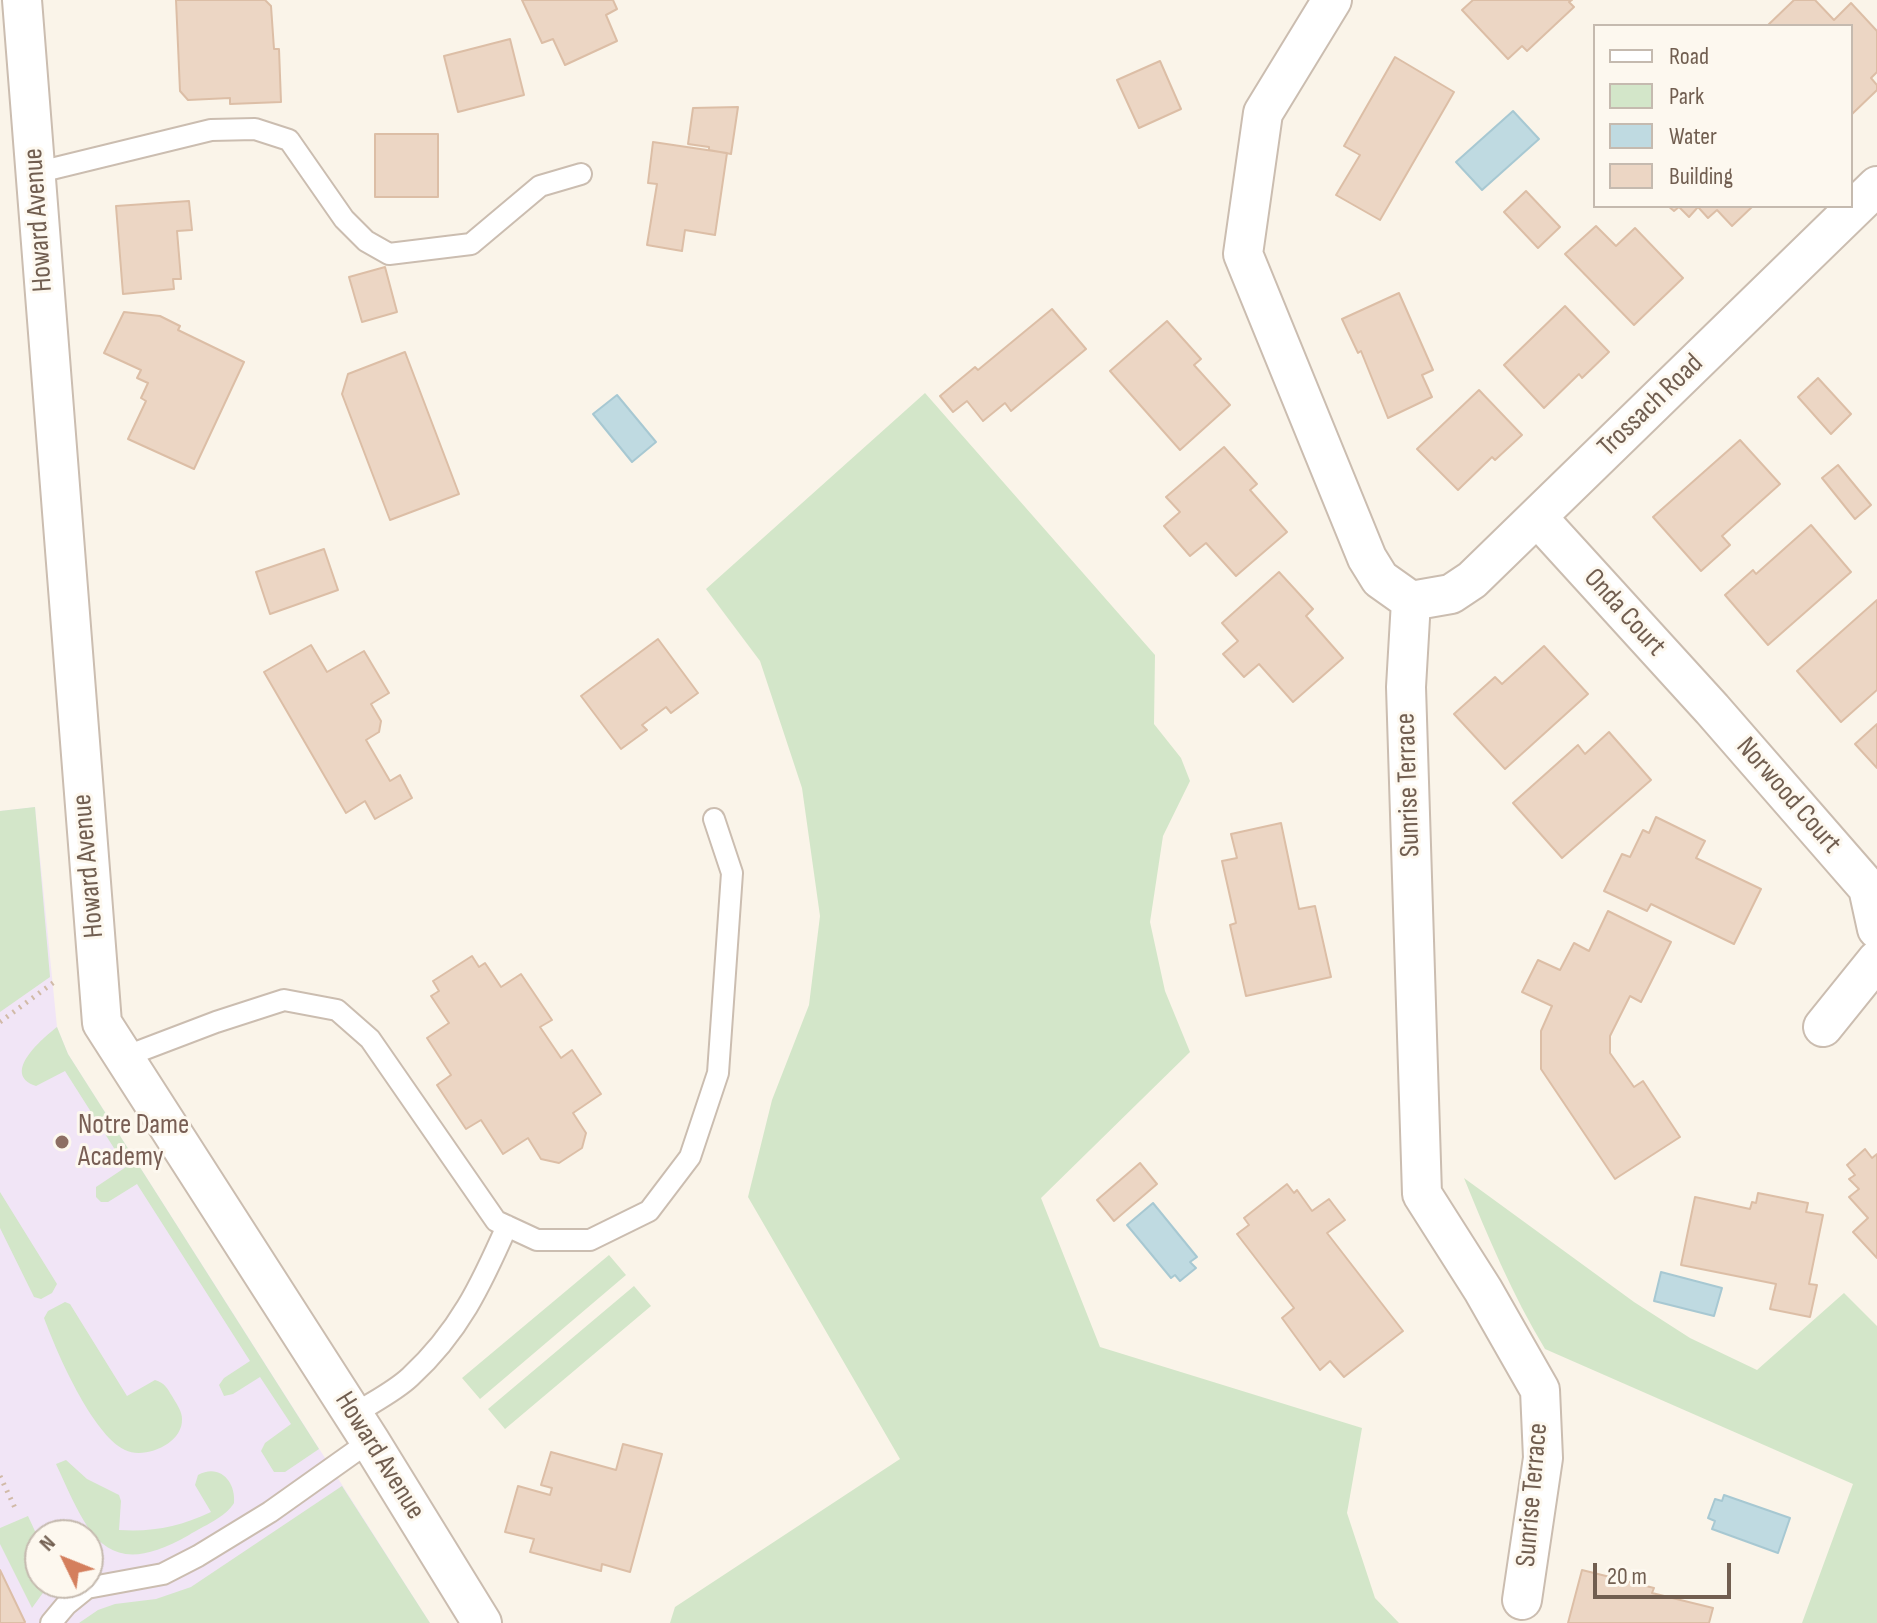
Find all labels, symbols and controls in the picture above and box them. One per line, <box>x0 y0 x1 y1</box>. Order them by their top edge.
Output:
legend <box>1593 24 1853 208</box>
text: Road <box>1669 42 1709 71</box>
text: Park <box>1669 82 1704 111</box>
text: Water <box>1669 122 1717 151</box>
street label: Howard Avenue <box>17 147 61 293</box>
text: Building <box>1669 162 1733 191</box>
street label: Trossach Road <box>1591 348 1711 464</box>
street label: Onda Court <box>1576 562 1672 664</box>
street label: Sunrise Terrace <box>1390 712 1428 858</box>
street label: Norwood Court <box>1728 731 1848 861</box>
street label: Howard Avenue <box>66 793 112 939</box>
place label: Notre Dame Academy <box>78 1109 189 1175</box>
marker: Notre Dame Academy <box>53 1133 71 1151</box>
street label: Howard Avenue <box>327 1386 431 1526</box>
street label: Sunrise Terrace <box>1510 1422 1556 1568</box>
north arrow <box>24 1519 104 1599</box>
text: N <box>34 1530 61 1557</box>
scale bar <box>1597 1547 1735 1597</box>
text: 20 m <box>1607 1562 1647 1591</box>

